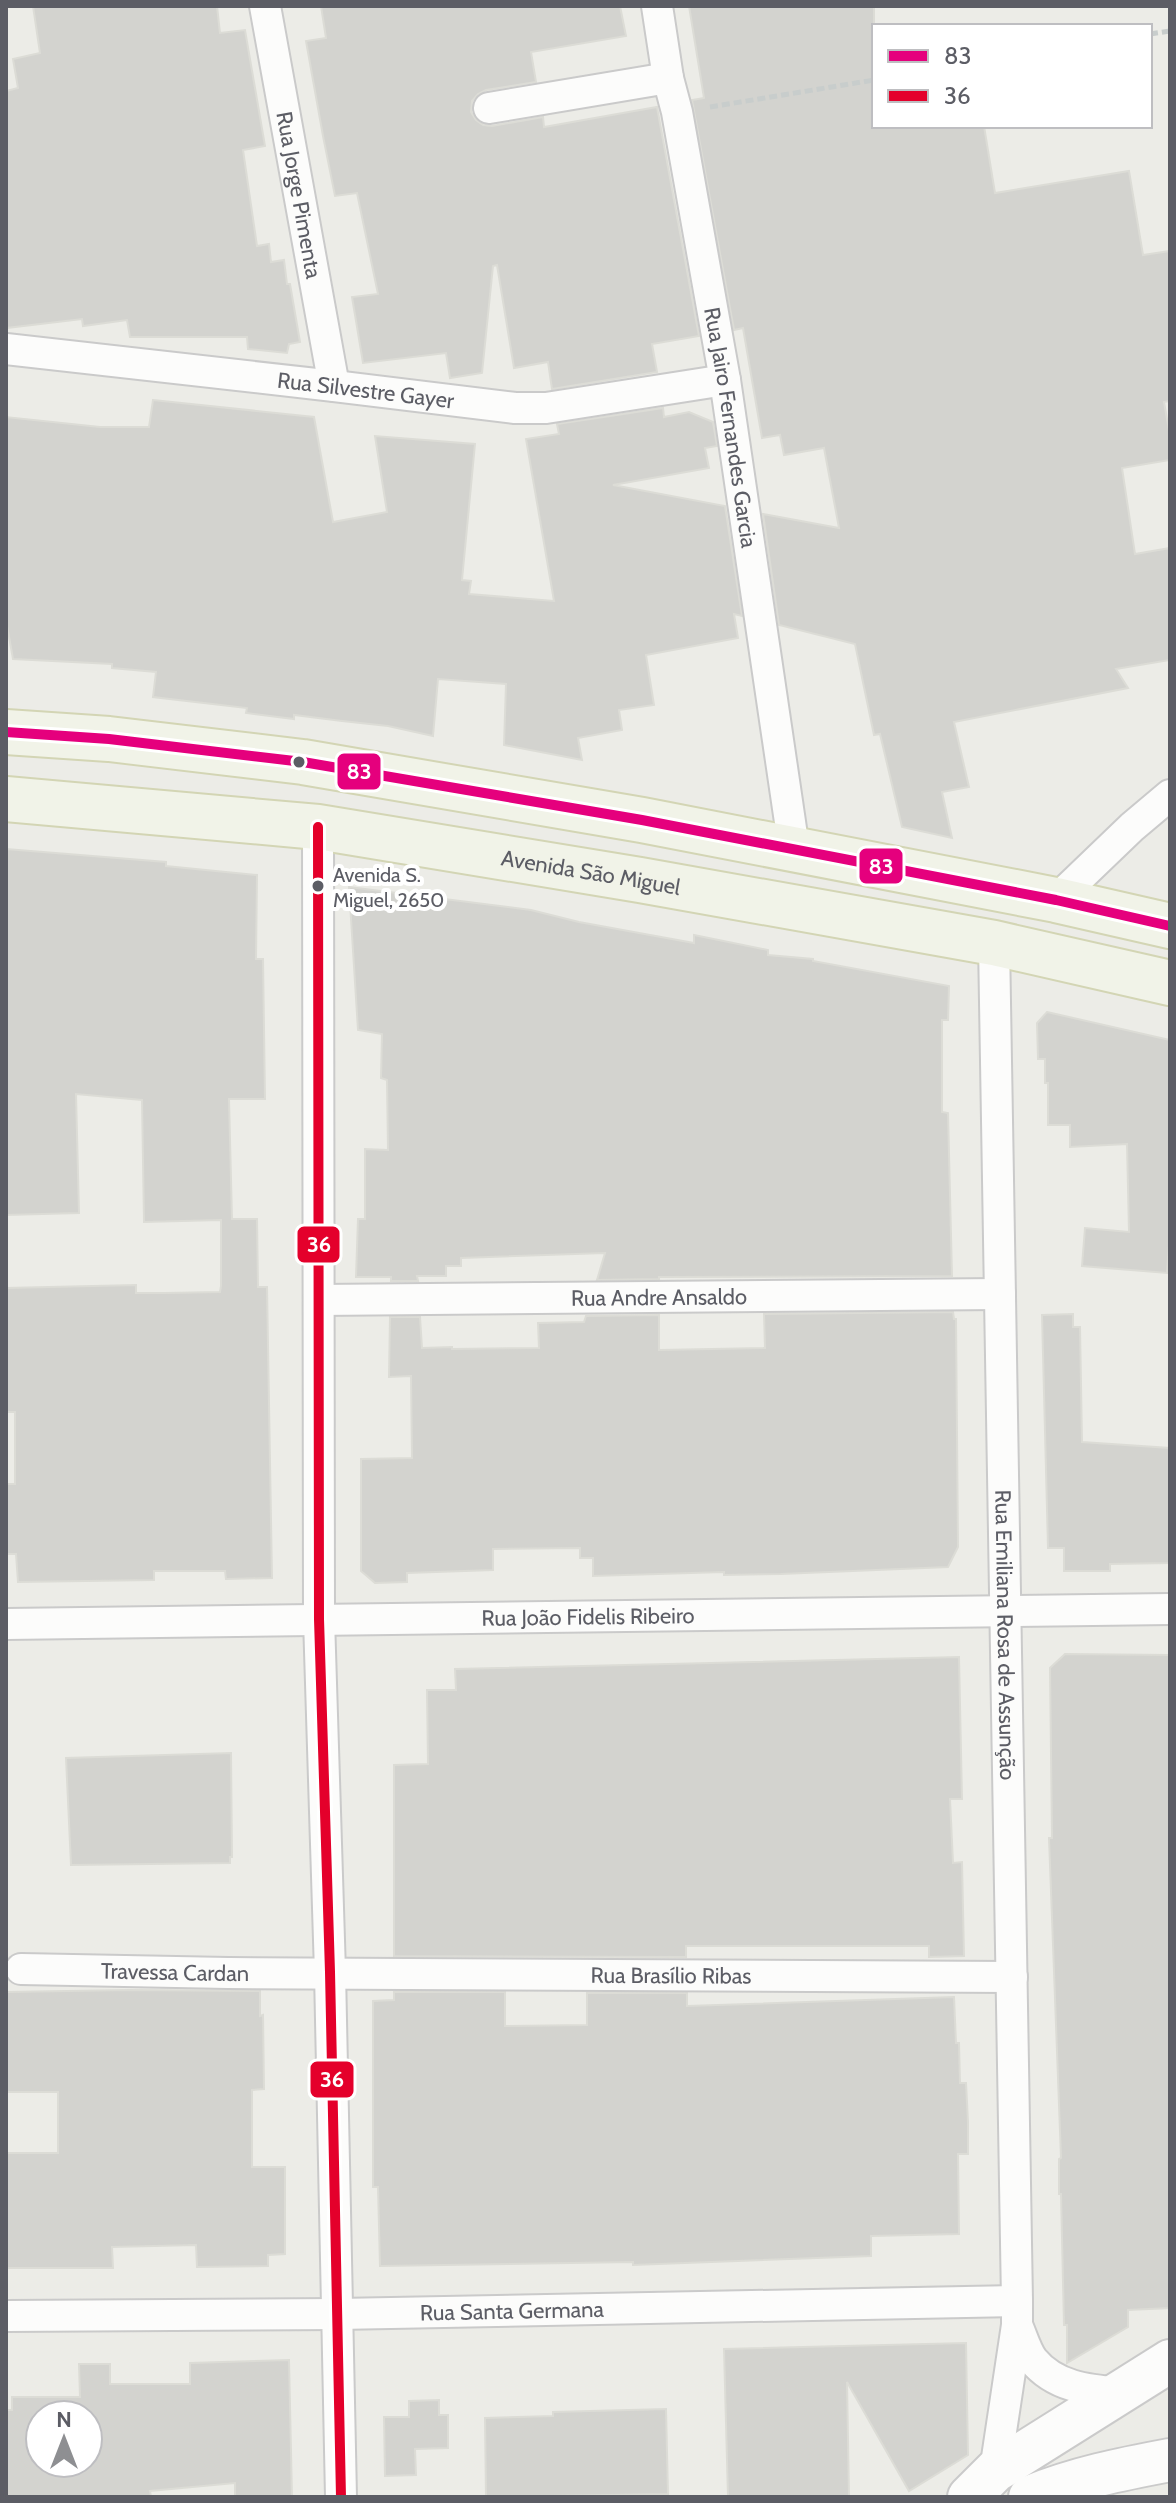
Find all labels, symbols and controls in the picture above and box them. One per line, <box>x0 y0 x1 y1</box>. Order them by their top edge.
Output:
legend <box>872 24 1152 128</box>
text: 83 <box>944 41 972 70</box>
text: 36 <box>944 81 971 110</box>
street label: Rua Jorge Pimenta <box>270 109 327 281</box>
street label: Rua Jairo Fernandes Garcia <box>698 305 763 550</box>
street label: Rua Silvestre Gayer <box>276 367 456 414</box>
line badge: 83 <box>336 752 382 791</box>
unlabelled marker <box>291 754 307 770</box>
text: 83 <box>346 758 372 785</box>
street label: Avenida São Miguel <box>499 844 683 901</box>
line badge: 83 <box>858 847 904 885</box>
text: 83 <box>868 853 894 880</box>
place label: Avenida S. Miguel, 2650 <box>333 863 444 912</box>
marker: Avenida S. Miguel, 2650 <box>310 878 326 894</box>
line badge: 36 <box>296 1225 341 1264</box>
text: 36 <box>307 1231 331 1258</box>
street label: Rua Andre Ansaldo <box>571 1283 747 1312</box>
street label: Rua Emiliana Rosa de Assunção <box>989 1489 1021 1780</box>
street label: Rua João Fidelis Ribeiro <box>481 1602 695 1632</box>
street label: Travessa Cardan <box>101 1958 249 1987</box>
street label: Rua Brasílio Ribas <box>590 1962 751 1990</box>
line badge: 36 <box>309 2060 355 2099</box>
text: 36 <box>320 2066 344 2093</box>
street label: Rua Santa Germana <box>420 2296 605 2326</box>
north arrow <box>24 2399 104 2479</box>
text: N <box>56 2406 72 2433</box>

